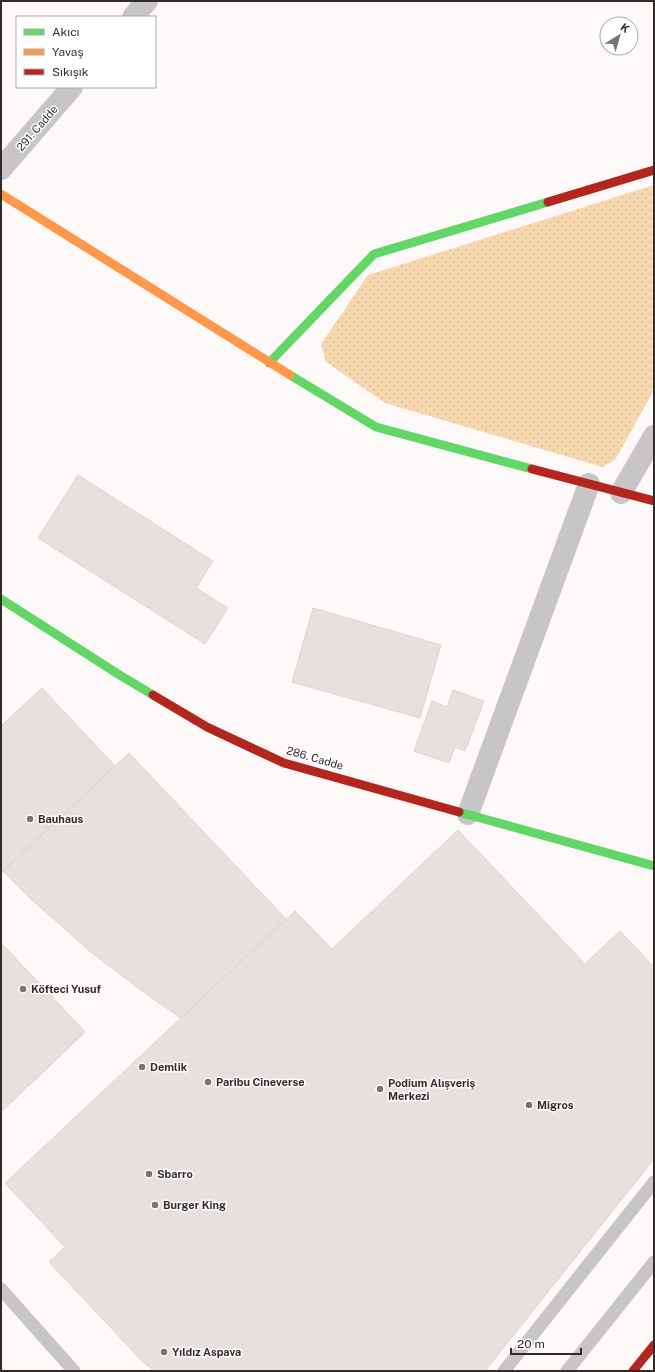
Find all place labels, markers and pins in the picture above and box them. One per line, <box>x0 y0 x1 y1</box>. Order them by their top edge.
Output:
place label: Bauhaus <box>38 813 84 825</box>
marker: Bauhaus <box>25 814 35 824</box>
place label: Köfteci Yusuf <box>31 983 102 995</box>
marker: Köfteci Yusuf <box>18 984 28 994</box>
place label: Demlik <box>150 1061 188 1073</box>
marker: Demlik <box>137 1062 147 1072</box>
place label: Paribu Cineverse <box>216 1076 305 1088</box>
marker: Paribu Cineverse <box>203 1077 213 1087</box>
place label: Podium Alışveriş Merkezi <box>388 1077 475 1102</box>
marker: Podium Alışveriş Merkezi <box>375 1084 385 1094</box>
place label: Migros <box>537 1099 574 1111</box>
marker: Migros <box>524 1100 534 1110</box>
place label: Sbarro <box>157 1168 193 1180</box>
marker: Sbarro <box>144 1169 154 1179</box>
place label: Burger King <box>163 1199 226 1211</box>
marker: Burger King <box>150 1200 160 1210</box>
place label: Yıldız Aspava <box>172 1346 241 1358</box>
marker: Yıldız Aspava <box>159 1347 169 1357</box>

